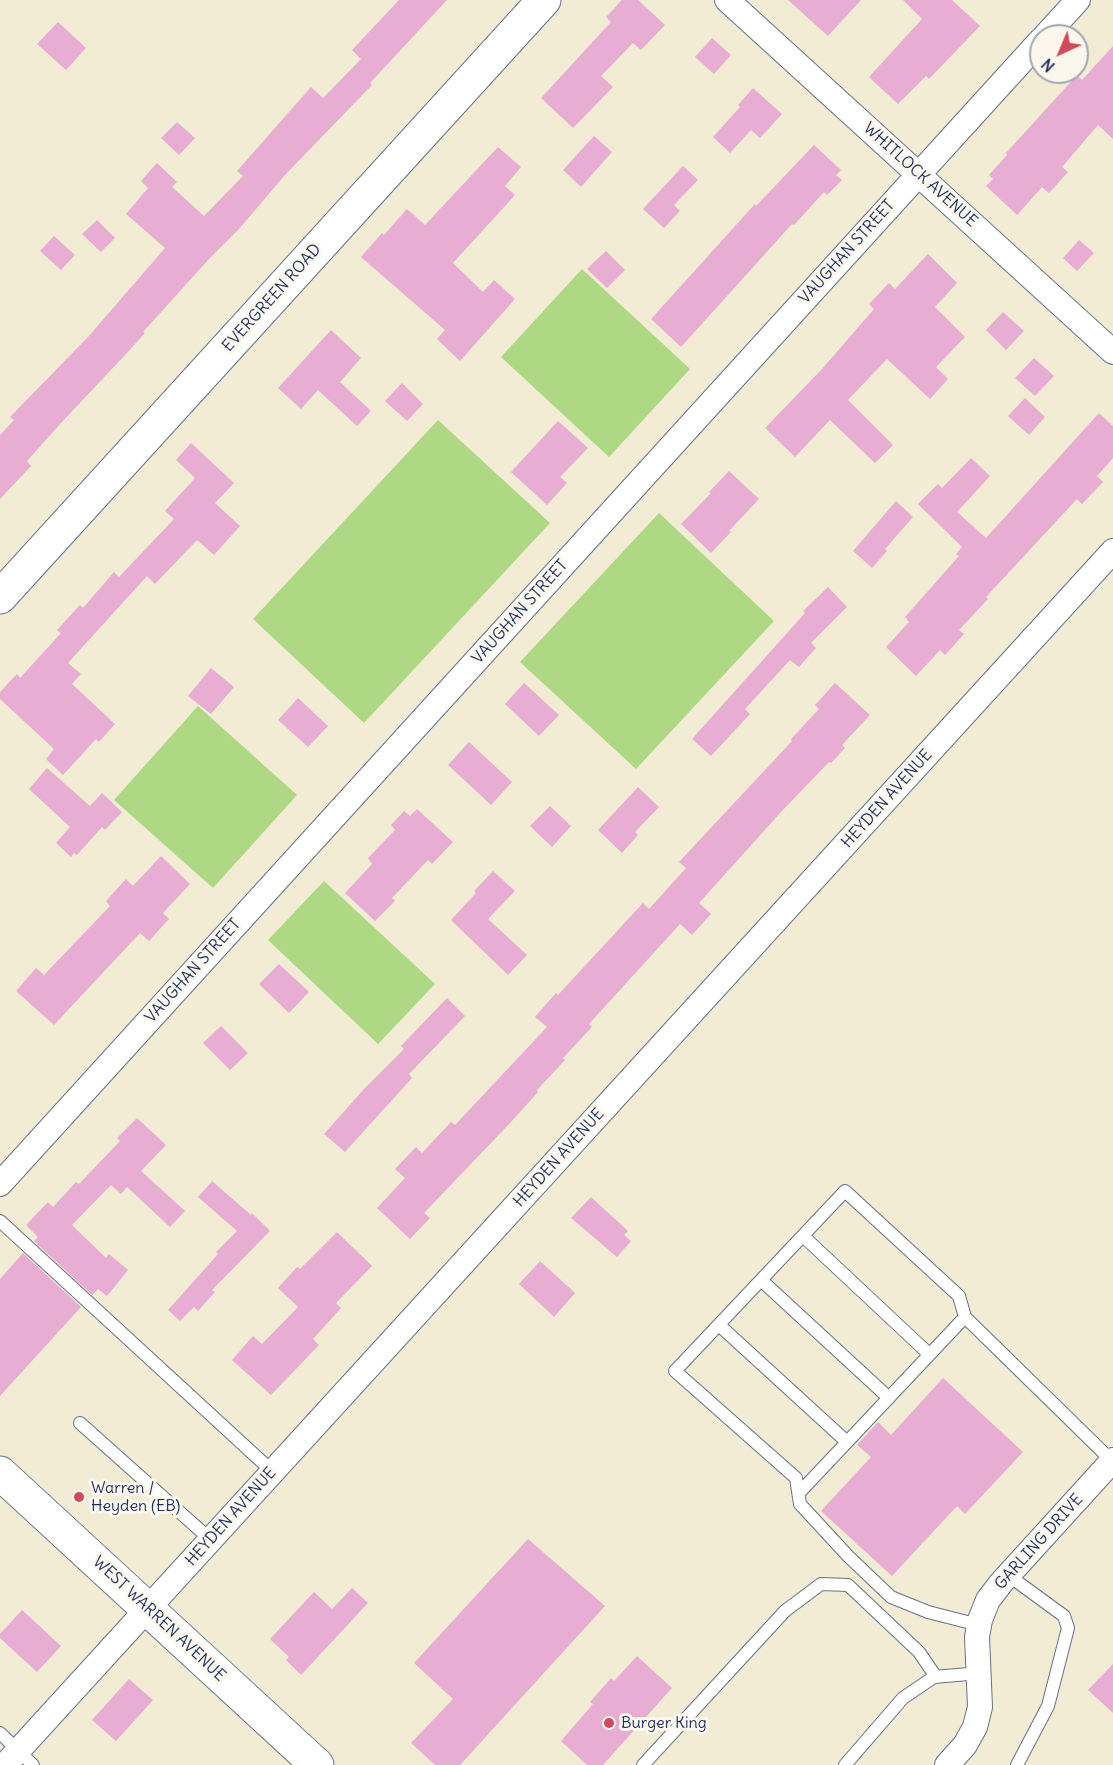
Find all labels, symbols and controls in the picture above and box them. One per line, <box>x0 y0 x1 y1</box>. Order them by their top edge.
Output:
north arrow <box>1029 24 1089 84</box>
text: N <box>1037 54 1059 77</box>
street label: WHITLOCK AVENUE <box>859 119 981 231</box>
street label: VAUGHAN STREET <box>795 196 899 308</box>
street label: EVERGREEN ROAD <box>219 240 325 356</box>
street label: VAUGHAN STREET <box>468 556 572 668</box>
street label: HEYDEN AVENUE <box>838 746 936 852</box>
street label: VAUGHAN STREET <box>141 915 245 1027</box>
street label: HEYDEN AVENUE <box>510 1105 608 1211</box>
street label: HEYDEN AVENUE <box>182 1464 280 1570</box>
place label: Warren / Heyden (EB) <box>91 1478 180 1516</box>
marker: Warren / Heyden (EB) <box>72 1490 86 1504</box>
street label: GARLING DRIVE <box>991 1490 1087 1594</box>
street label: WEST WARREN AVENUE <box>89 1552 229 1686</box>
place label: Burger King <box>621 1713 707 1733</box>
marker: Burger King <box>602 1716 616 1730</box>

